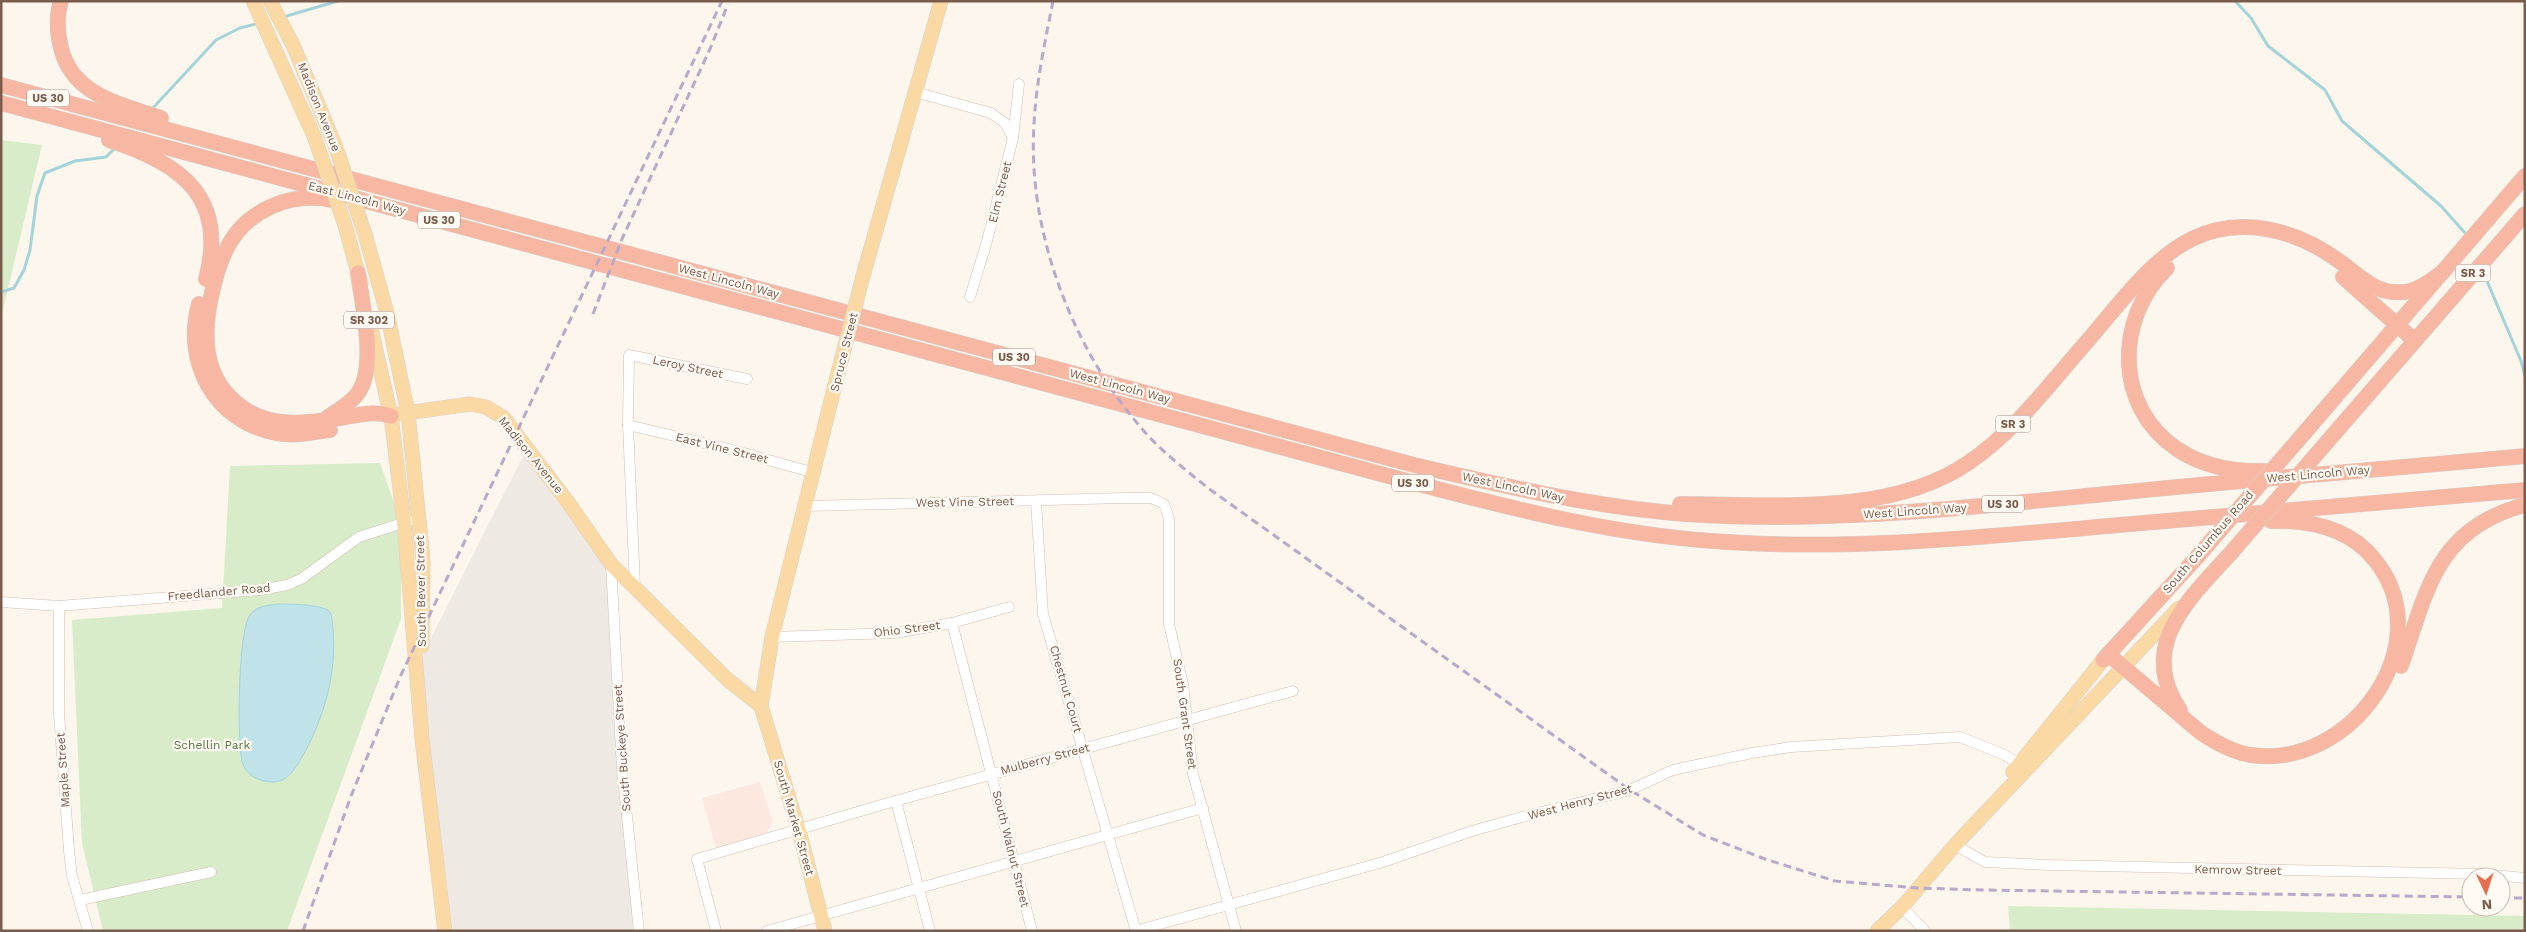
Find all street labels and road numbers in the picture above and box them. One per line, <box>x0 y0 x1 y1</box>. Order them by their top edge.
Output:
street label: Madison Avenue <box>295 60 343 154</box>
road number: US 30 <box>27 90 69 106</box>
street label: Elm Street <box>986 160 1014 224</box>
street label: East Lincoln Way <box>307 178 408 218</box>
road number: US 30 <box>418 212 460 228</box>
street label: West Lincoln Way <box>677 261 782 301</box>
road number: SR 3 <box>2456 264 2490 282</box>
street label: Spruce Street <box>827 311 861 393</box>
road number: SR 302 <box>344 312 394 328</box>
road number: US 30 <box>993 348 1035 366</box>
street label: Leroy Street <box>651 353 725 381</box>
street label: West Lincoln Way <box>1068 366 1173 406</box>
street label: Madison Avenue <box>496 414 566 496</box>
road number: SR 3 <box>1996 416 2030 432</box>
street label: East Vine Street <box>674 430 770 466</box>
street label: West Lincoln Way <box>2266 462 2371 485</box>
street label: West Lincoln Way <box>1461 469 1566 505</box>
road number: US 30 <box>1392 474 1434 492</box>
street label: South Columbus Road <box>2160 488 2256 596</box>
street label: West Vine Street <box>916 494 1014 510</box>
road number: US 30 <box>1982 496 2024 512</box>
street label: West Lincoln Way <box>1863 500 1968 522</box>
street label: South Bever Street <box>413 535 429 647</box>
street label: Freedlander Road <box>167 581 271 603</box>
street label: Ohio Street <box>873 618 941 640</box>
street label: Chestnut Court <box>1047 644 1085 734</box>
street label: South Grant Street <box>1170 658 1200 770</box>
street label: South Buckeye Street <box>611 684 633 812</box>
street label: Maple Street <box>53 732 73 808</box>
street label: Mulberry Street <box>999 740 1091 778</box>
street label: South Market Street <box>771 759 817 877</box>
street label: West Henry Street <box>1526 781 1634 823</box>
street label: South Walnut Street <box>990 789 1032 909</box>
street label: Kemrow Street <box>2194 862 2282 878</box>

